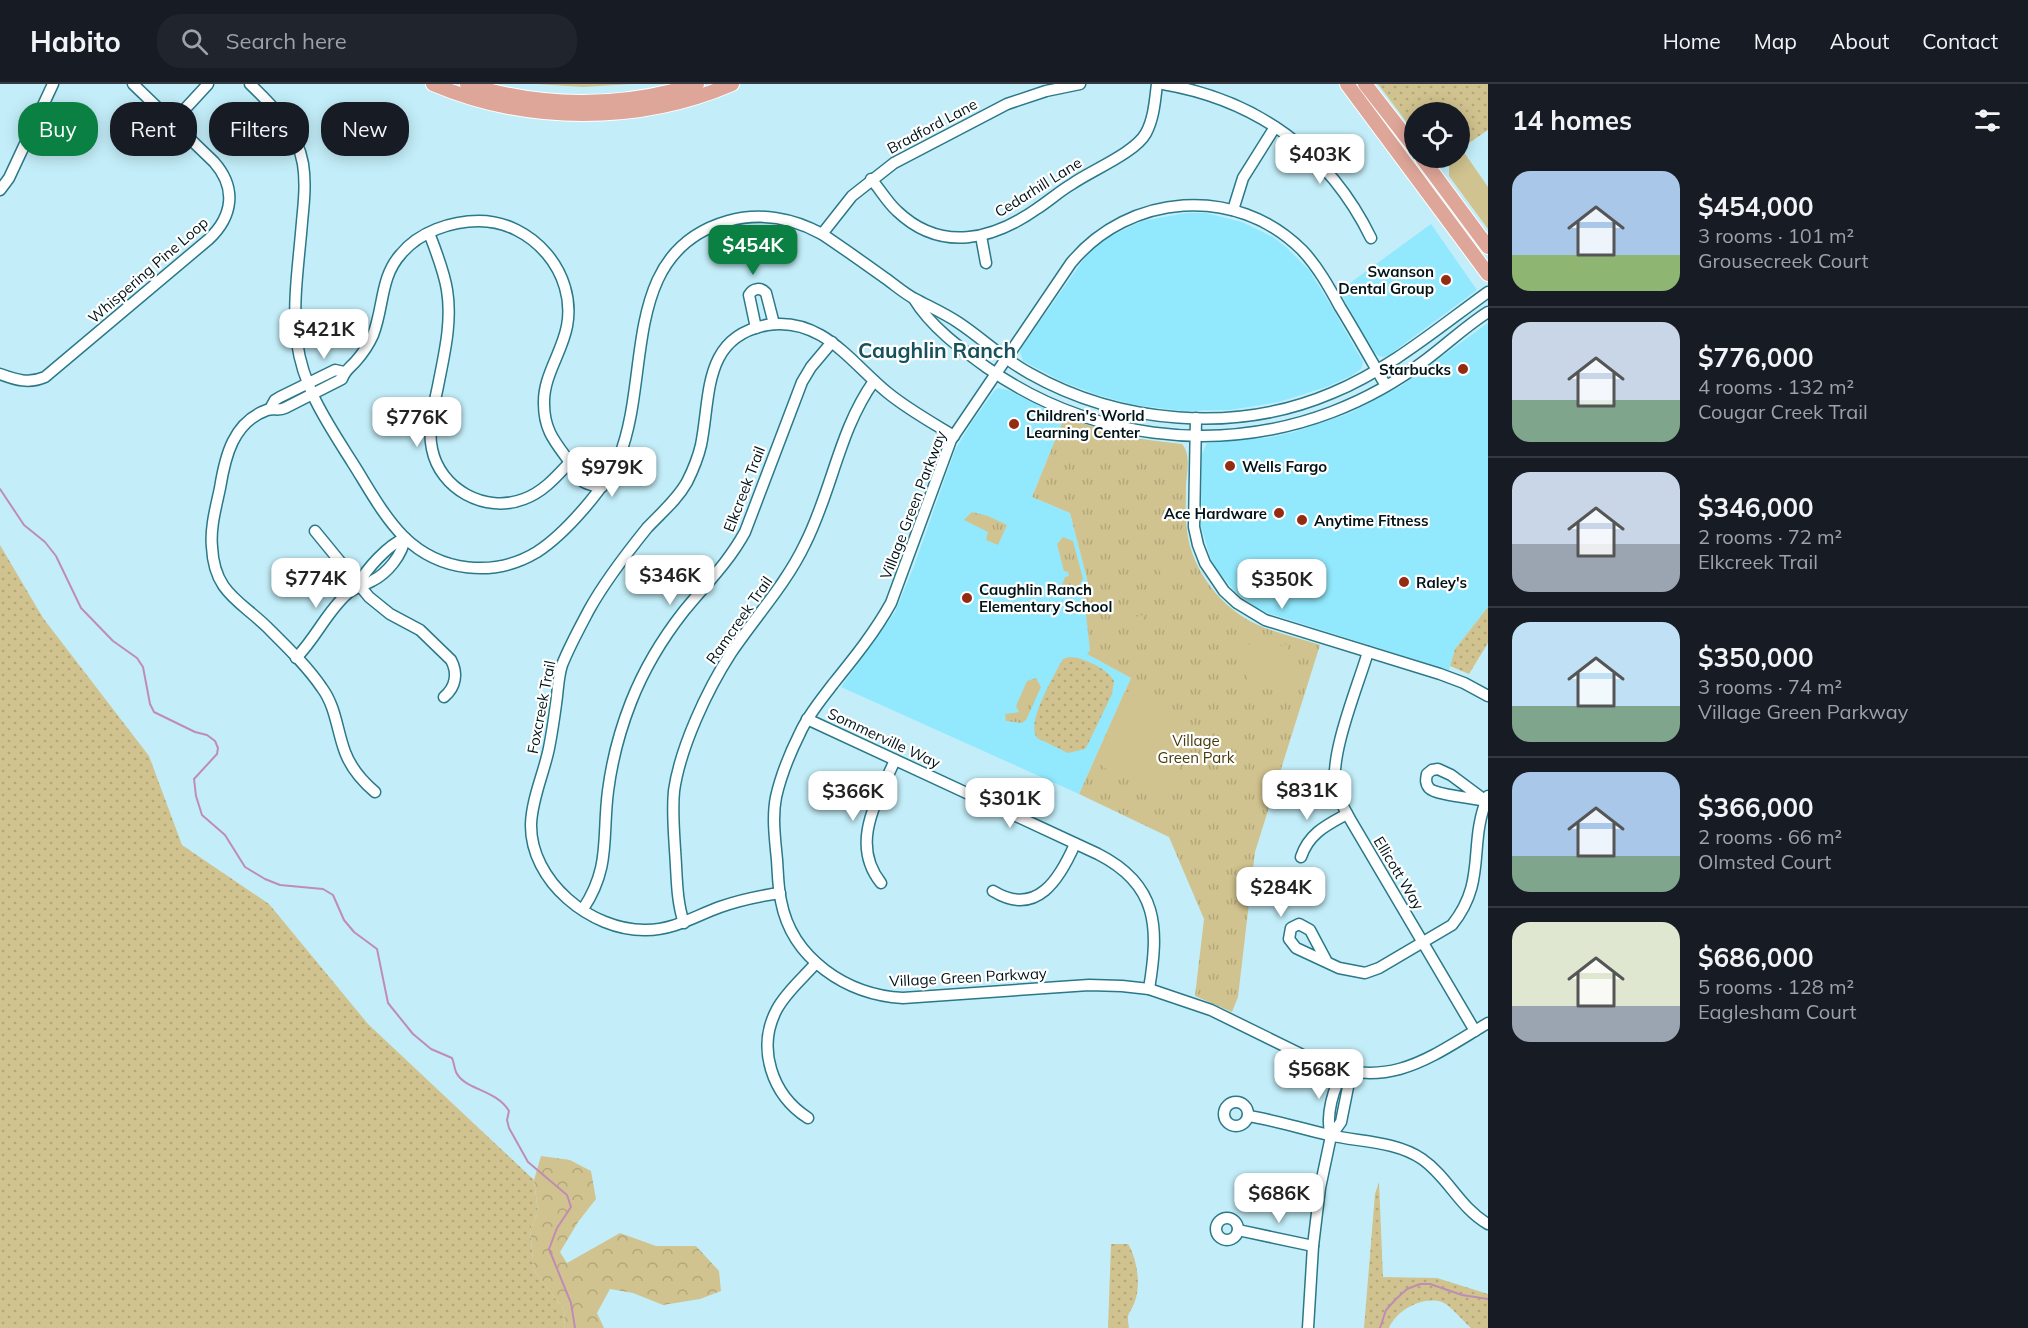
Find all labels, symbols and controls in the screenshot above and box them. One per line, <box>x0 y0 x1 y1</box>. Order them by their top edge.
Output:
search box <box>157 14 577 68</box>
text: Habito <box>30 24 121 59</box>
icon: search <box>178 25 211 58</box>
text: Search here <box>226 27 347 55</box>
text: Home <box>1663 28 1721 54</box>
text: Map <box>1754 28 1797 54</box>
text: About <box>1830 28 1889 54</box>
text: Contact <box>1922 28 1998 54</box>
street label: Bradford Lane <box>884 94 980 158</box>
chip: Buy <box>18 102 98 156</box>
chip: Rent <box>110 102 197 156</box>
chip: Filters <box>209 102 309 156</box>
chip: New <box>321 102 409 156</box>
map controls <box>1404 102 1470 168</box>
button: locate <box>1404 102 1470 168</box>
text: 14 homes <box>1512 104 1632 137</box>
icon: filters <box>1971 104 2004 137</box>
pin: $403K <box>1278 134 1362 185</box>
text: $403K <box>1289 141 1351 166</box>
street label: Cedarhill Lane <box>991 153 1085 221</box>
text: $454,000 <box>1698 190 1814 223</box>
icon: home <box>1560 195 1632 267</box>
street label: Whispering Pine Loop <box>84 213 212 327</box>
text: 3 rooms · 101 m² <box>1698 223 1854 248</box>
pin: $454K <box>711 225 795 276</box>
text: $454K <box>722 232 784 257</box>
text: Grousecreek Court <box>1698 248 1869 273</box>
place label: Swanson Dental Group <box>1338 262 1434 298</box>
marker: Swanson Dental Group <box>1439 273 1453 287</box>
pin: $421K <box>282 309 366 360</box>
text: $421K <box>293 316 355 341</box>
district label: Caughlin Ranch <box>858 337 1016 363</box>
text: $776,000 <box>1698 341 1814 374</box>
icon: home <box>1560 346 1632 418</box>
place label: Starbucks <box>1379 360 1451 379</box>
marker: Starbucks <box>1456 362 1470 376</box>
text: 4 rooms · 132 m² <box>1698 374 1854 399</box>
pin: $776K <box>375 397 459 448</box>
text: Cougar Creek Trail <box>1698 399 1868 424</box>
text: $776K <box>386 404 448 429</box>
place label: Children's World Learning Center <box>1026 406 1145 442</box>
marker: Children's World Learning Center <box>1007 417 1021 431</box>
street label: Village Green Parkway <box>876 428 950 582</box>
street label: Elkcreek Trail <box>719 444 769 534</box>
pin: $979K <box>570 447 654 498</box>
text: $979K <box>581 454 643 479</box>
place label: Wells Fargo <box>1242 457 1327 476</box>
marker: Wells Fargo <box>1223 459 1237 473</box>
text: $346,000 <box>1698 491 1814 524</box>
icon: home <box>1560 496 1632 568</box>
place label: Ace Hardware <box>1164 504 1267 523</box>
marker: Ace Hardware <box>1272 506 1286 520</box>
place label: Anytime Fitness <box>1314 511 1428 530</box>
marker: Anytime Fitness <box>1295 513 1309 527</box>
text: 2 rooms · 72 m² <box>1698 524 1842 549</box>
text: Elkcreek Trail <box>1698 549 1818 574</box>
pin: $346K <box>628 555 712 606</box>
pin: $774K <box>274 558 358 609</box>
pin: $350K <box>1240 559 1324 610</box>
text: $346K <box>639 562 701 587</box>
text: $774K <box>285 565 347 590</box>
text: $350K <box>1251 566 1313 591</box>
street label: Ramcreek Trail <box>702 572 776 668</box>
place label: Raley's <box>1416 573 1467 592</box>
marker: Raley's <box>1397 575 1411 589</box>
place label: Caughlin Ranch Elementary School <box>979 580 1112 616</box>
marker: Caughlin Ranch Elementary School <box>960 591 974 605</box>
text: $350,000 <box>1698 641 1814 674</box>
icon: home <box>1560 646 1632 718</box>
street label: Foxcreek Trail <box>523 659 559 755</box>
text: 3 rooms · 74 m² <box>1698 674 1842 699</box>
text: Village Green Parkway <box>1698 699 1908 724</box>
street label: Sommerville Way <box>825 704 943 772</box>
park label: Village Green Park <box>1158 731 1235 767</box>
pin: $831K <box>1265 770 1349 821</box>
pin: $366K <box>811 771 895 822</box>
text: $831K <box>1276 777 1338 802</box>
text: $366K <box>822 778 884 803</box>
pin: $301K <box>968 778 1052 829</box>
text: $301K <box>979 785 1041 810</box>
text: $366,000 <box>1698 791 1814 824</box>
icon: home <box>1560 796 1632 868</box>
text: 2 rooms · 66 m² <box>1698 824 1842 849</box>
street label: Ellicott Way <box>1370 833 1428 913</box>
text: Olmsted Court <box>1698 849 1831 874</box>
pin: $284K <box>1239 867 1323 918</box>
text: $284K <box>1250 874 1312 899</box>
text: $686,000 <box>1698 941 1814 974</box>
icon: home <box>1560 946 1632 1018</box>
street label: Village Green Parkway <box>889 963 1047 991</box>
text: 5 rooms · 128 m² <box>1698 974 1854 999</box>
text: Eaglesham Court <box>1698 999 1856 1024</box>
pin: $568K <box>1277 1049 1361 1100</box>
text: $568K <box>1288 1056 1350 1081</box>
pin: $686K <box>1237 1173 1321 1224</box>
text: $686K <box>1248 1180 1310 1205</box>

